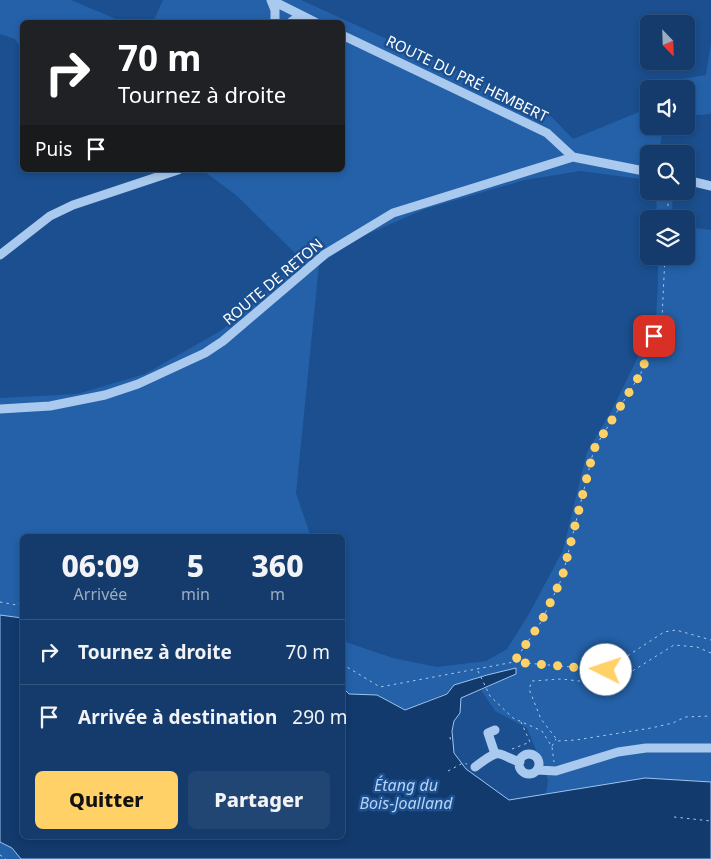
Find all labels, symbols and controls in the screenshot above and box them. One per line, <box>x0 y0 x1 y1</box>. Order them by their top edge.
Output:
north arrow <box>640 15 695 70</box>
map controls <box>640 15 695 265</box>
street label: ROUTE DU PRÉ HEMBERT <box>383 30 552 126</box>
text: 70 m <box>118 34 201 81</box>
icon: right <box>35 40 100 105</box>
text: Tournez à droite <box>118 79 286 109</box>
button: sound <box>640 80 695 135</box>
icon: arrive <box>82 135 110 163</box>
text: Puis <box>35 136 72 162</box>
button: search <box>640 145 695 200</box>
button: layers <box>640 210 695 265</box>
street label: ROUTE DE RETON <box>218 234 327 329</box>
pin <box>633 315 675 357</box>
icon: arrive <box>640 322 668 350</box>
text: 06:09 <box>62 545 139 586</box>
text: 5 <box>187 545 204 586</box>
text: 360 <box>251 545 303 586</box>
text: Arrivée <box>74 583 127 605</box>
text: min <box>181 583 210 605</box>
text: m <box>270 583 285 605</box>
icon: right <box>35 638 63 666</box>
text: Tournez à droite <box>78 639 232 665</box>
text: 70 m <box>286 639 330 665</box>
position arrow <box>579 643 631 695</box>
icon: arrive <box>35 703 63 731</box>
text: Arrivée à destination <box>78 704 277 730</box>
text: 290 m <box>292 704 348 730</box>
button: Quitter <box>35 771 178 829</box>
button: Partager <box>188 771 330 829</box>
water label: Étang du Bois-Joalland <box>360 774 453 814</box>

